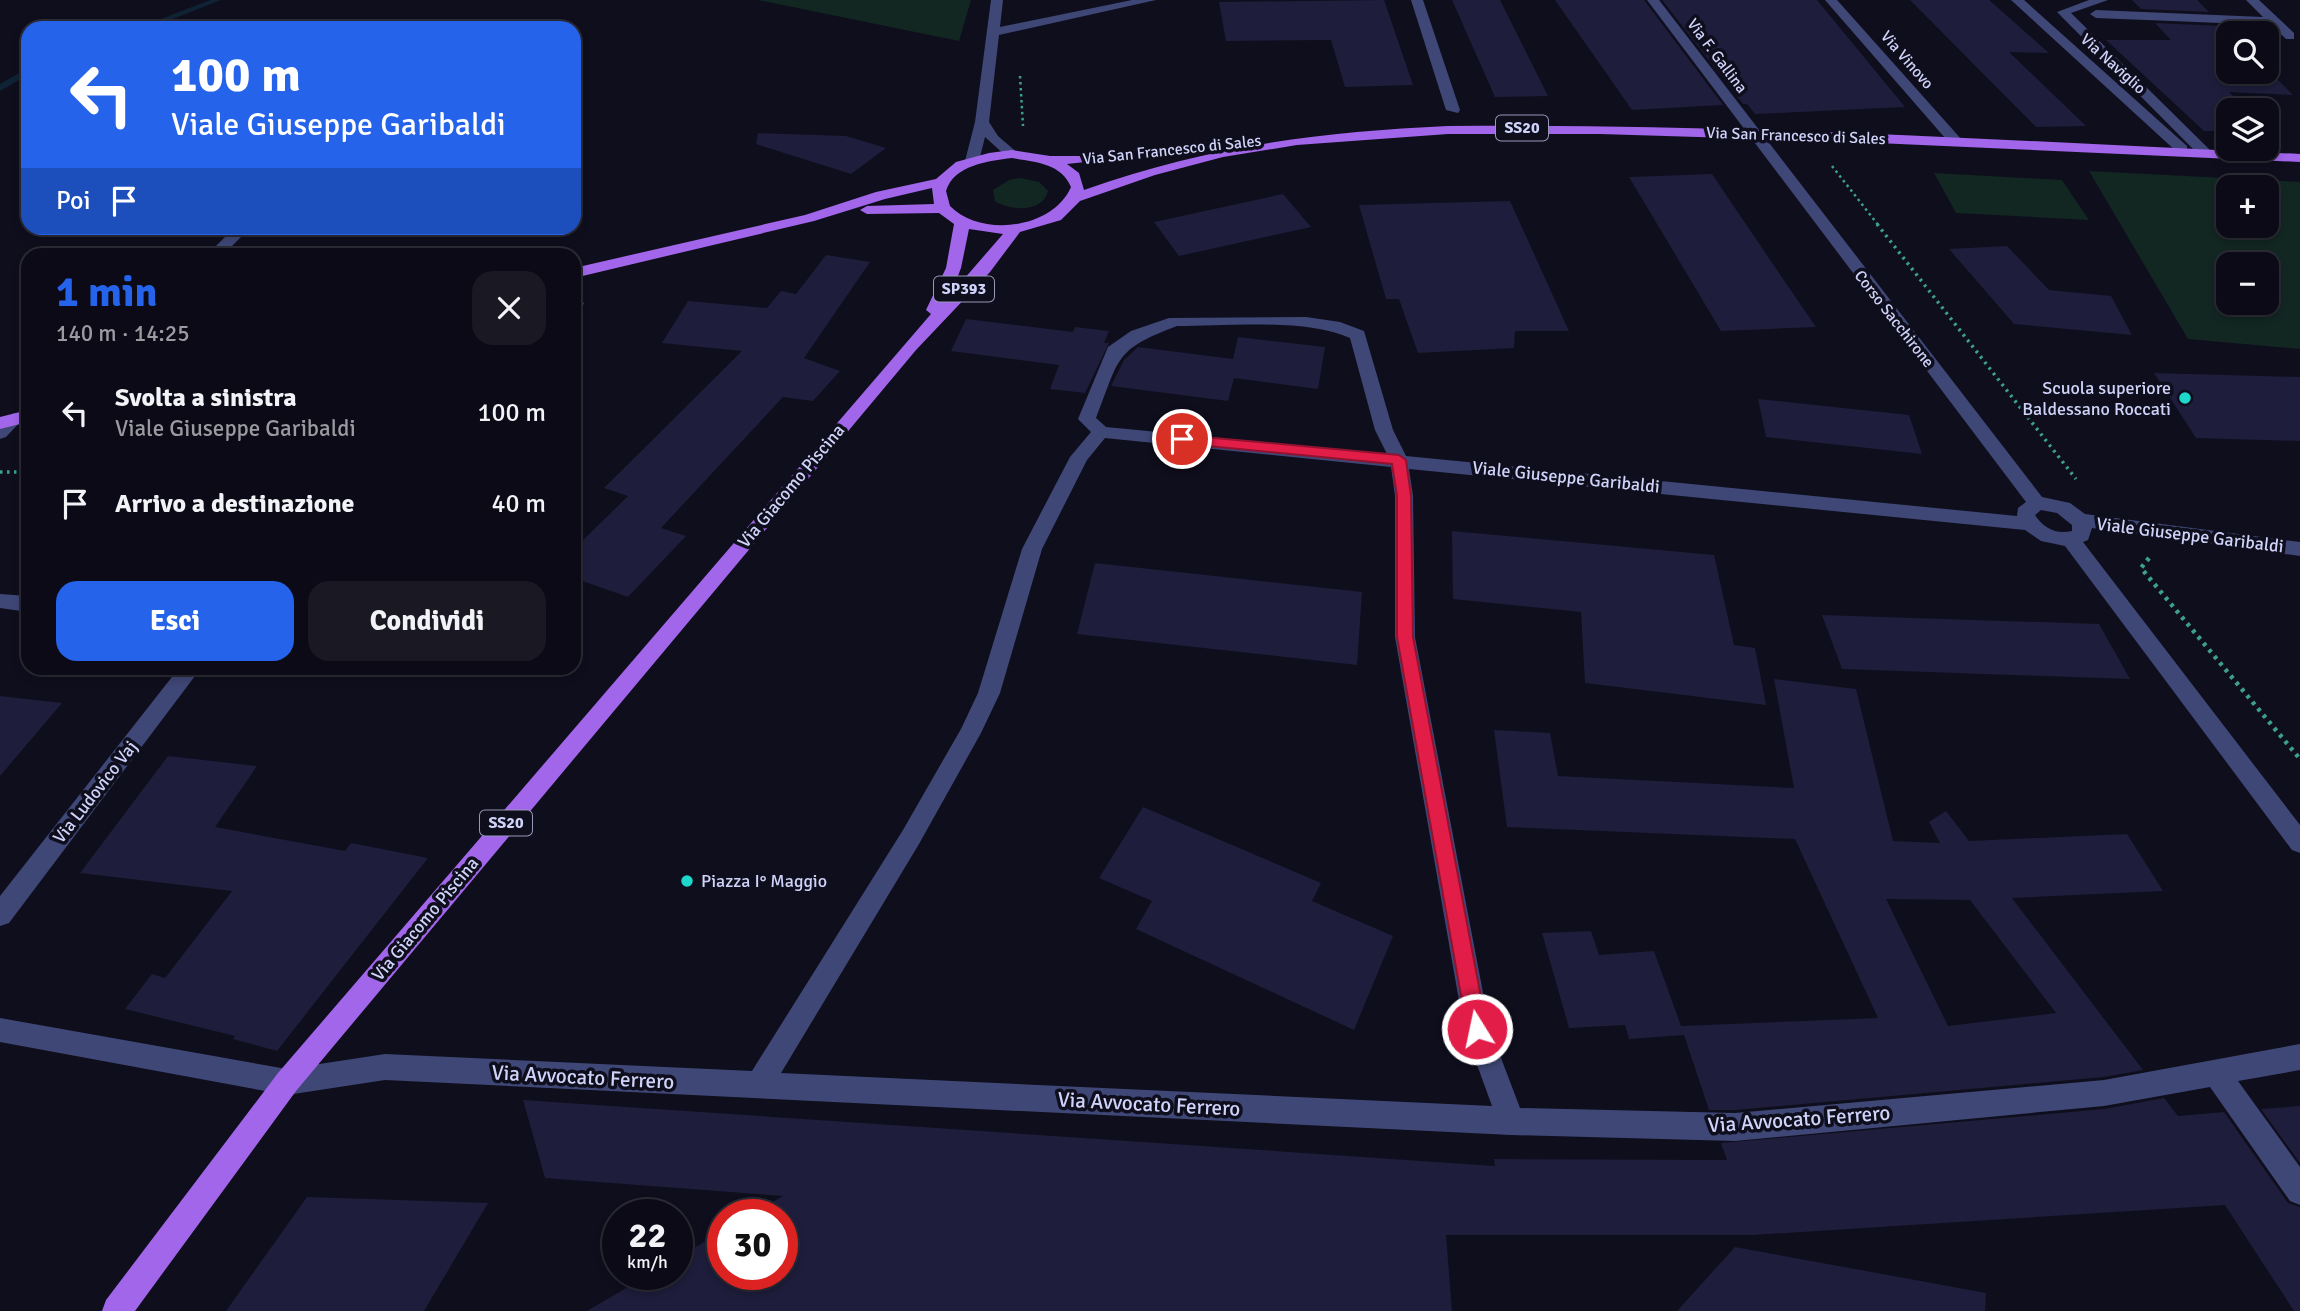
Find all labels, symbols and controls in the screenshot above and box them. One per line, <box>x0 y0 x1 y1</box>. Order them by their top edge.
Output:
street label: Via F. Gallina <box>1682 15 1752 97</box>
map controls <box>2216 21 2279 315</box>
button: search <box>2216 21 2279 84</box>
street label: Via Vinovo <box>1876 27 1938 93</box>
street label: Via Naviglio <box>2076 29 2150 99</box>
text: 100 m <box>171 45 301 105</box>
icon: left <box>56 49 147 140</box>
button: layers <box>2216 98 2279 161</box>
text: Viale Giuseppe Garibaldi <box>171 105 506 144</box>
road number: SS20 <box>1496 116 1548 140</box>
street label: Via San Francesco di Sales <box>1706 123 1886 149</box>
street label: Via San Francesco di Sales <box>1082 131 1262 169</box>
button: + <box>2216 175 2279 238</box>
icon: arrive <box>105 182 143 220</box>
text: Poi <box>56 185 91 217</box>
button: − <box>2216 252 2279 315</box>
street label: Corso Sacchirone <box>1850 266 1938 372</box>
text: 1 min <box>56 267 157 318</box>
button: close <box>472 271 546 345</box>
road number: SP393 <box>934 276 994 302</box>
text: 140 m · 14:25 <box>56 319 190 348</box>
place label: Scuola superiore Baldessano Roccati <box>2022 377 2171 420</box>
text: Svolta a sinistra <box>115 382 297 414</box>
marker: Scuola superiore Baldessano Roccati <box>2177 390 2193 406</box>
icon: left <box>56 394 94 432</box>
text: 100 m <box>477 397 546 429</box>
pin <box>1152 409 1212 469</box>
text: Viale Giuseppe Garibaldi <box>115 414 356 443</box>
street label: Via Giacomo Piscina <box>733 420 849 552</box>
icon: arrive <box>1163 420 1201 458</box>
street label: Viale Giuseppe Garibaldi <box>1471 456 1661 498</box>
icon: arrive <box>56 485 94 523</box>
text: Arrivo a destinazione <box>115 488 355 520</box>
text: 40 m <box>491 488 546 520</box>
street label: Viale Giuseppe Garibaldi <box>2095 513 2285 557</box>
button: Esci <box>56 581 294 661</box>
button: Condividi <box>308 581 546 661</box>
street label: Via Ludovico Vaj <box>48 736 142 848</box>
road number: SS20 <box>480 810 532 836</box>
street label: Via Giacomo Piscina <box>367 853 483 985</box>
place label: Piazza I° Maggio <box>701 870 827 892</box>
marker: Piazza I° Maggio <box>679 873 695 889</box>
position arrow <box>1440 992 1514 1066</box>
street label: Via Avvocato Ferrero <box>491 1059 675 1095</box>
street label: Via Avvocato Ferrero <box>1057 1086 1241 1122</box>
street label: Via Avvocato Ferrero <box>1707 1100 1891 1138</box>
speed limit sign: 30 <box>707 1199 798 1290</box>
text: 22 <box>629 1214 666 1257</box>
text: km/h <box>627 1251 668 1273</box>

